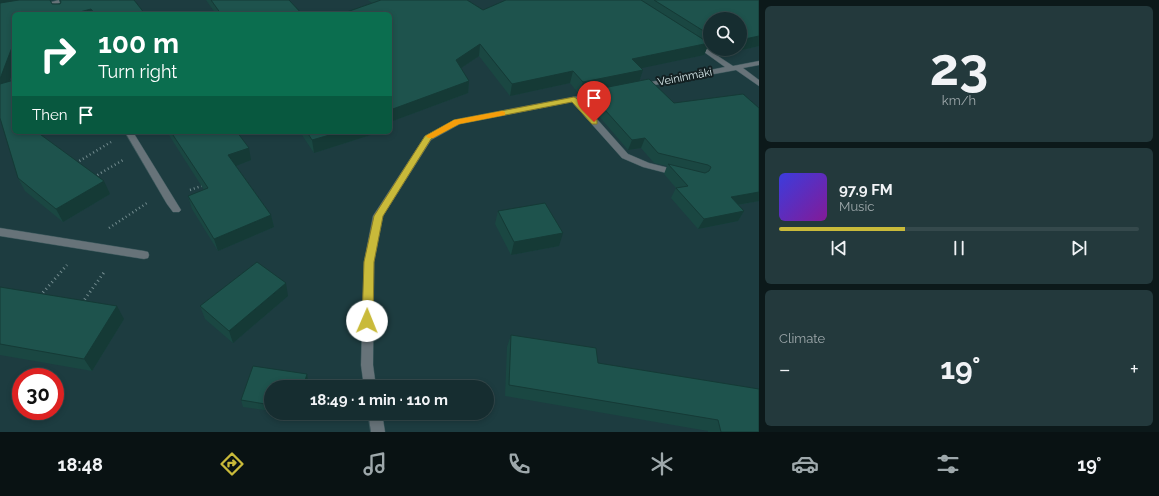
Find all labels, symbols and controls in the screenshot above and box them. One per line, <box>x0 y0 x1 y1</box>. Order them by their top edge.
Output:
map controls <box>703 12 747 56</box>
button: search <box>703 12 747 56</box>
text: 100 m <box>98 27 179 60</box>
icon: right <box>32 28 84 80</box>
text: 23 <box>930 36 988 97</box>
text: Turn right <box>98 61 177 82</box>
street label: Veininmäki <box>657 65 713 89</box>
pin <box>577 81 611 122</box>
icon: arrive <box>583 87 605 109</box>
text: km/h <box>942 93 976 108</box>
icon: arrive <box>75 104 97 126</box>
text: Then <box>32 106 67 124</box>
text: 97.9 FM <box>839 181 893 199</box>
text: Music <box>839 199 874 214</box>
icon: previous <box>828 237 850 259</box>
icon: pause <box>948 237 970 259</box>
icon: next <box>1068 237 1090 259</box>
position arrow <box>346 300 388 342</box>
text: Climate <box>779 331 825 346</box>
text: 19° <box>940 351 980 386</box>
text: − <box>779 356 791 382</box>
text: + <box>1130 356 1139 382</box>
speed limit sign: 30 <box>12 368 64 420</box>
text: 18:49 · 1 min · 110 m <box>310 391 448 409</box>
icon: directions <box>218 450 246 478</box>
icon: music <box>361 450 389 478</box>
icon: phone <box>505 450 533 478</box>
icon: climate <box>648 450 676 478</box>
icon: car <box>791 450 819 478</box>
icon: filters <box>934 450 962 478</box>
text: 18:48 <box>58 454 103 475</box>
text: 19° <box>1077 454 1101 475</box>

